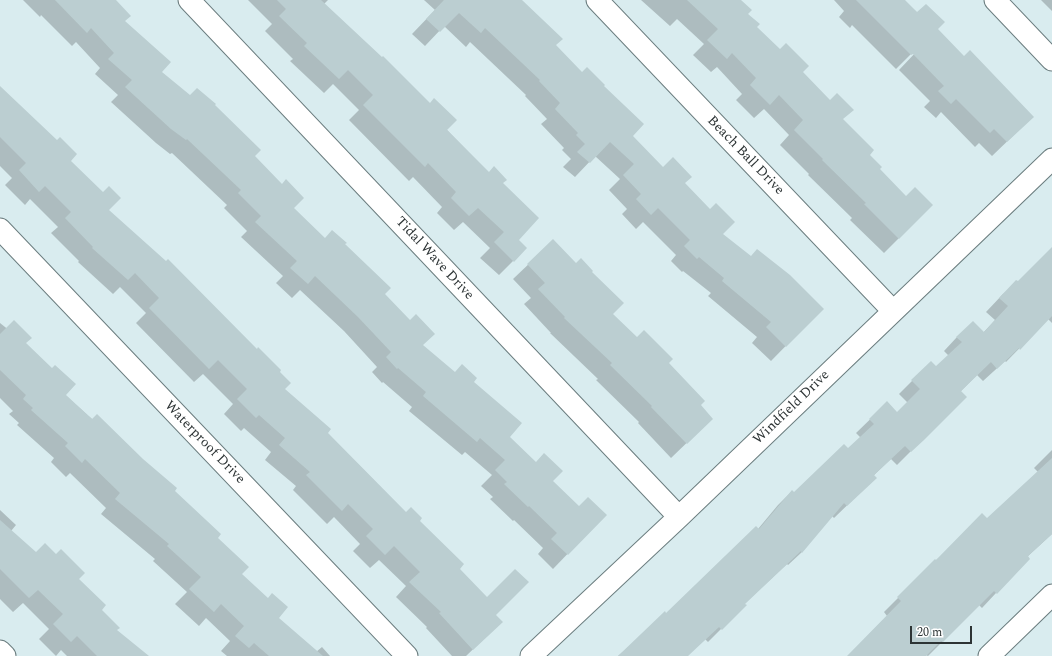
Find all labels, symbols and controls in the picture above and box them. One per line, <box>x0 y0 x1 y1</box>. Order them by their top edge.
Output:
street label: Beach Ball Drive <box>703 113 787 199</box>
street label: Tidal Wave Drive <box>391 214 477 304</box>
street label: Windfield Drive <box>750 367 834 449</box>
street label: Waterproof Drive <box>160 398 248 488</box>
scale bar <box>912 618 974 644</box>
text: 20 m <box>917 623 942 642</box>

